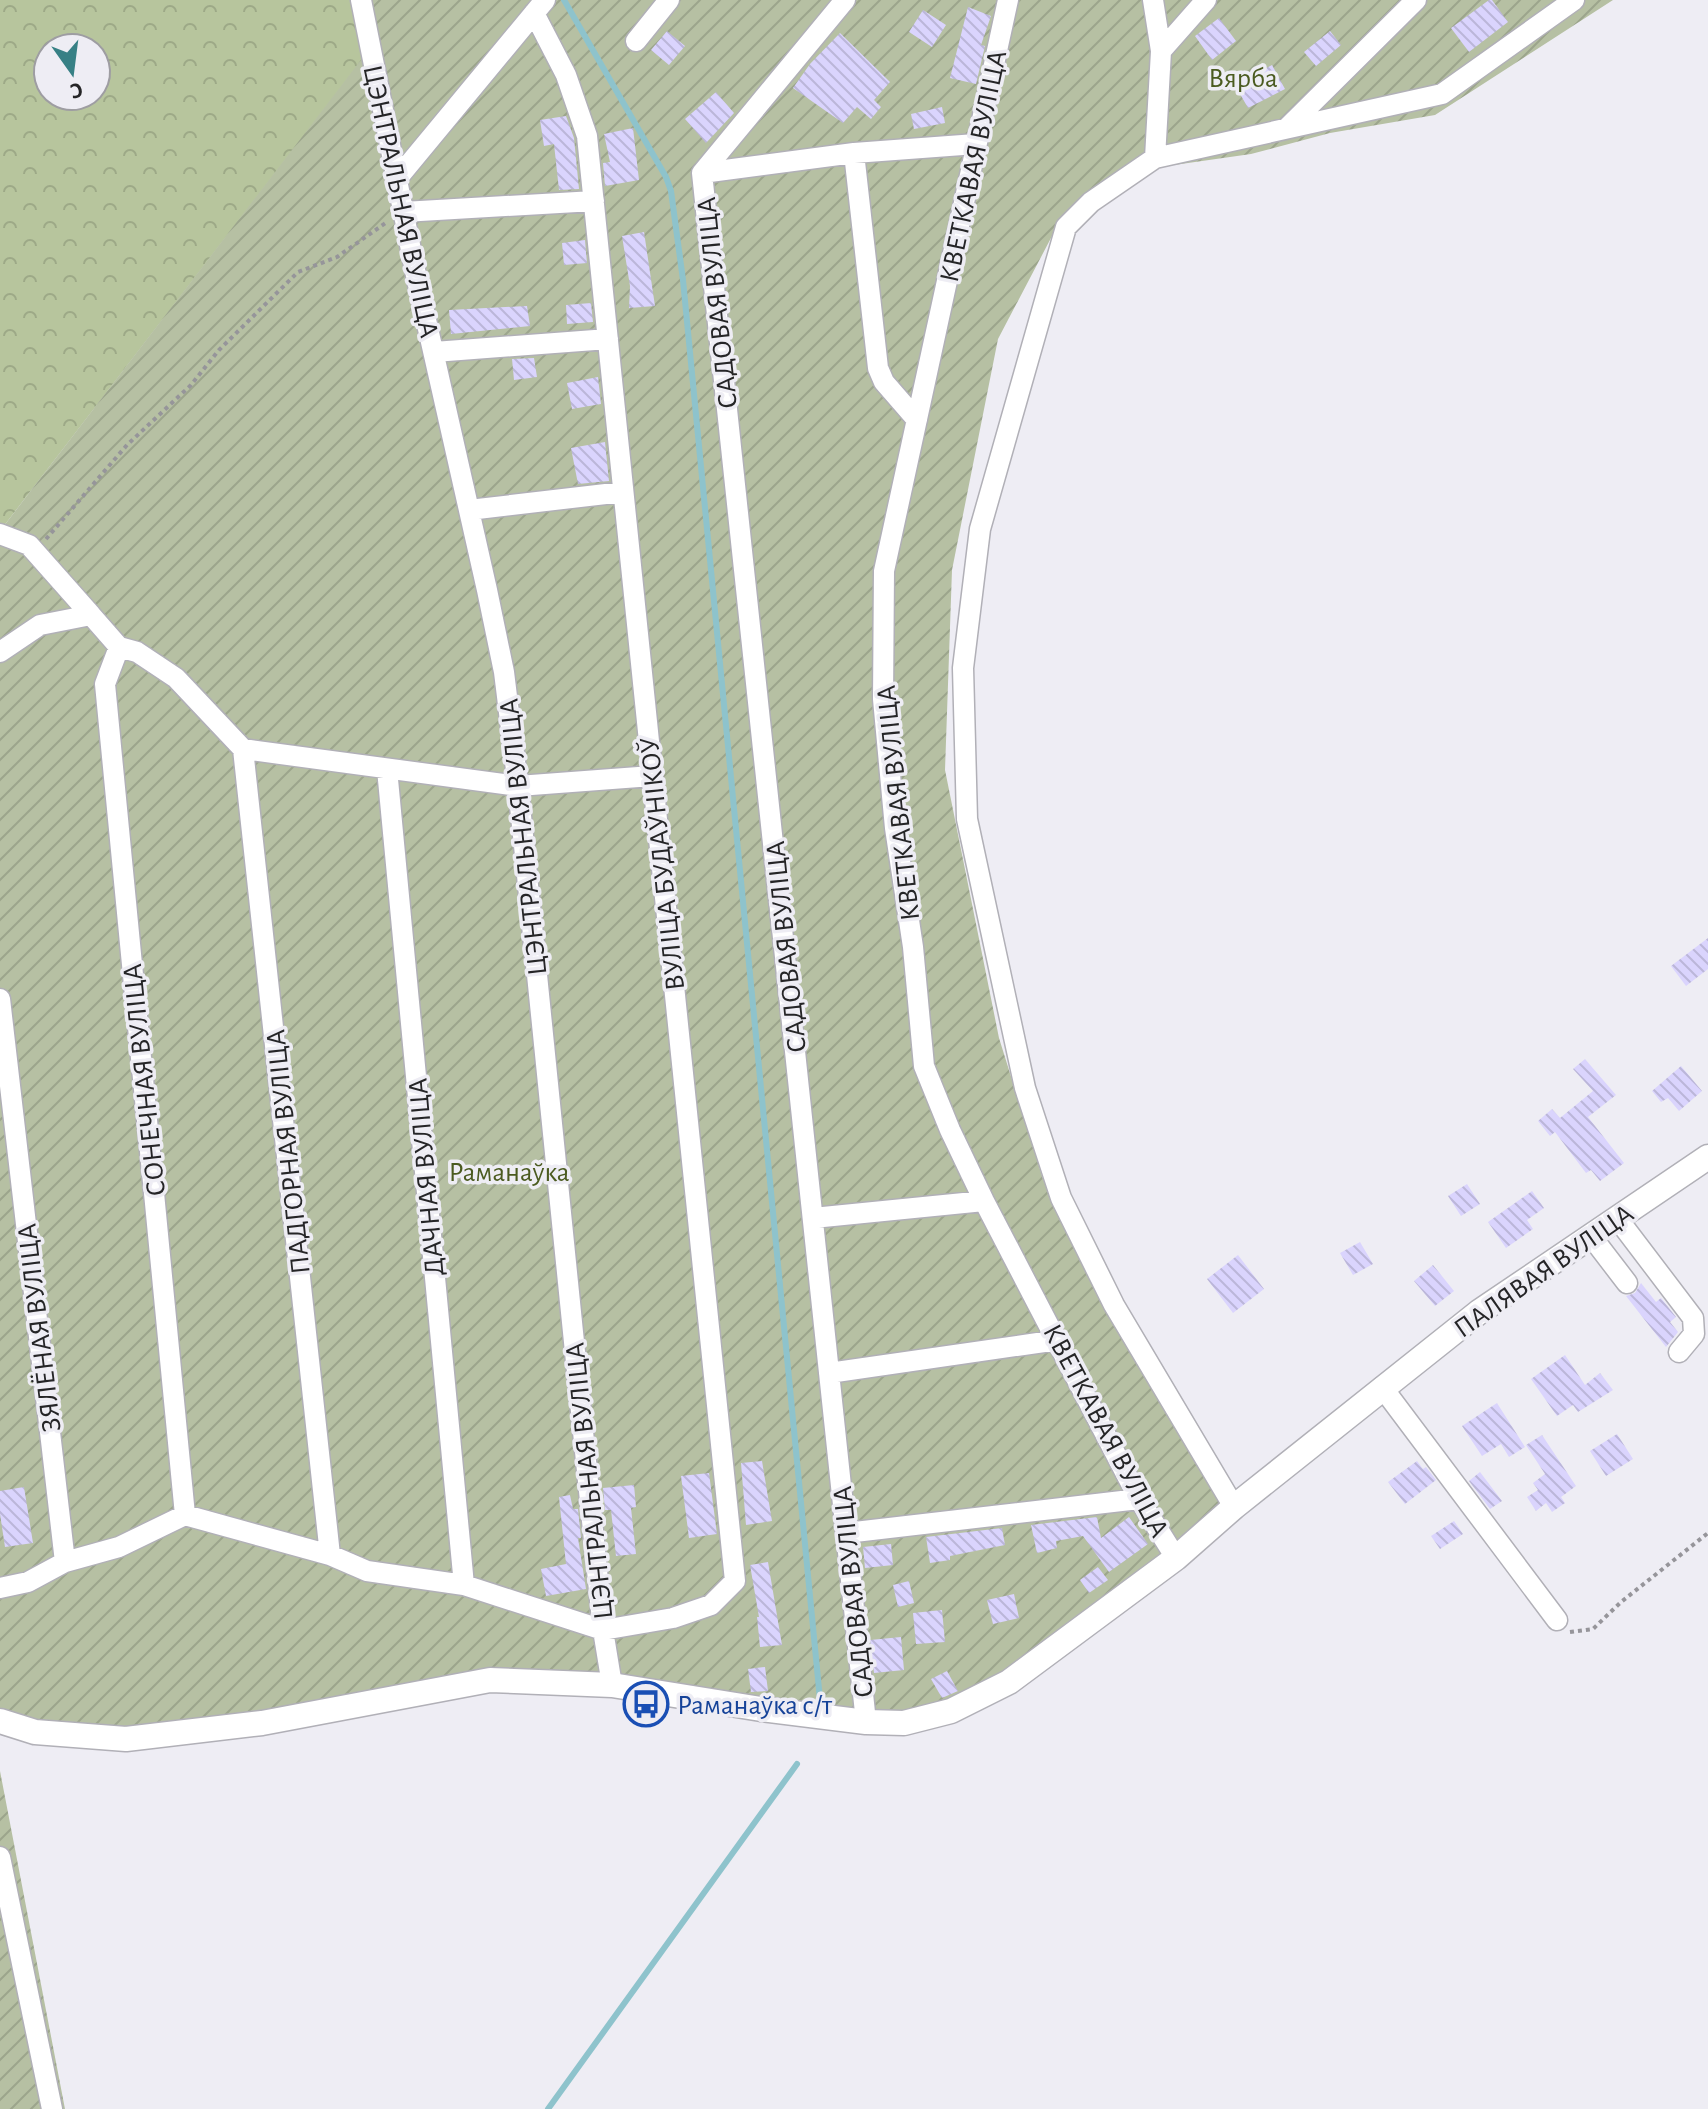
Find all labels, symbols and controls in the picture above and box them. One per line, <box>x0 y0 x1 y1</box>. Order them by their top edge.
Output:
north arrow <box>32 32 112 112</box>
street label: КВЕТКАВАЯ ВУЛІЦА <box>936 48 1012 285</box>
street label: ЦЭНТРАЛЬНАЯ ВУЛІЦА <box>357 62 443 340</box>
park label: Вярба <box>1208 65 1278 93</box>
text: С <box>68 78 85 103</box>
street label: САДОВАЯ ВУЛІЦА <box>693 196 743 410</box>
street label: КВЕТКАВАЯ ВУЛІЦА <box>873 684 925 922</box>
street label: ЦЭНТРАЛЬНАЯ ВУЛІЦА <box>496 697 552 977</box>
street label: ВУЛІЦА БУДАЎНІКОЎ <box>635 736 690 992</box>
street label: САДОВАЯ ВУЛІЦА <box>762 840 812 1054</box>
street label: СОНЕЧНАЯ ВУЛІЦА <box>119 962 171 1197</box>
street label: ПАДГОРНАЯ ВУЛІЦА <box>262 1028 316 1276</box>
street label: ДАЧНАЯ ВУЛІЦА <box>404 1077 450 1277</box>
park label: Раманаўка <box>449 1159 570 1187</box>
street label: ПАЛЯВАЯ ВУЛІЦА <box>1449 1199 1639 1344</box>
street label: ЗЯЛЁНАЯ ВУЛІЦА <box>11 1222 67 1434</box>
street label: КВЕТКАВАЯ ВУЛІЦА <box>1037 1320 1173 1542</box>
street label: ЦЭНТРАЛЬНАЯ ВУЛІЦА <box>562 1341 618 1621</box>
street label: САДОВАЯ ВУЛІЦА <box>829 1485 879 1699</box>
bus stop icon: Раманаўка с/т <box>622 1680 670 1728</box>
place label: Раманаўка с/т <box>677 1692 833 1720</box>

